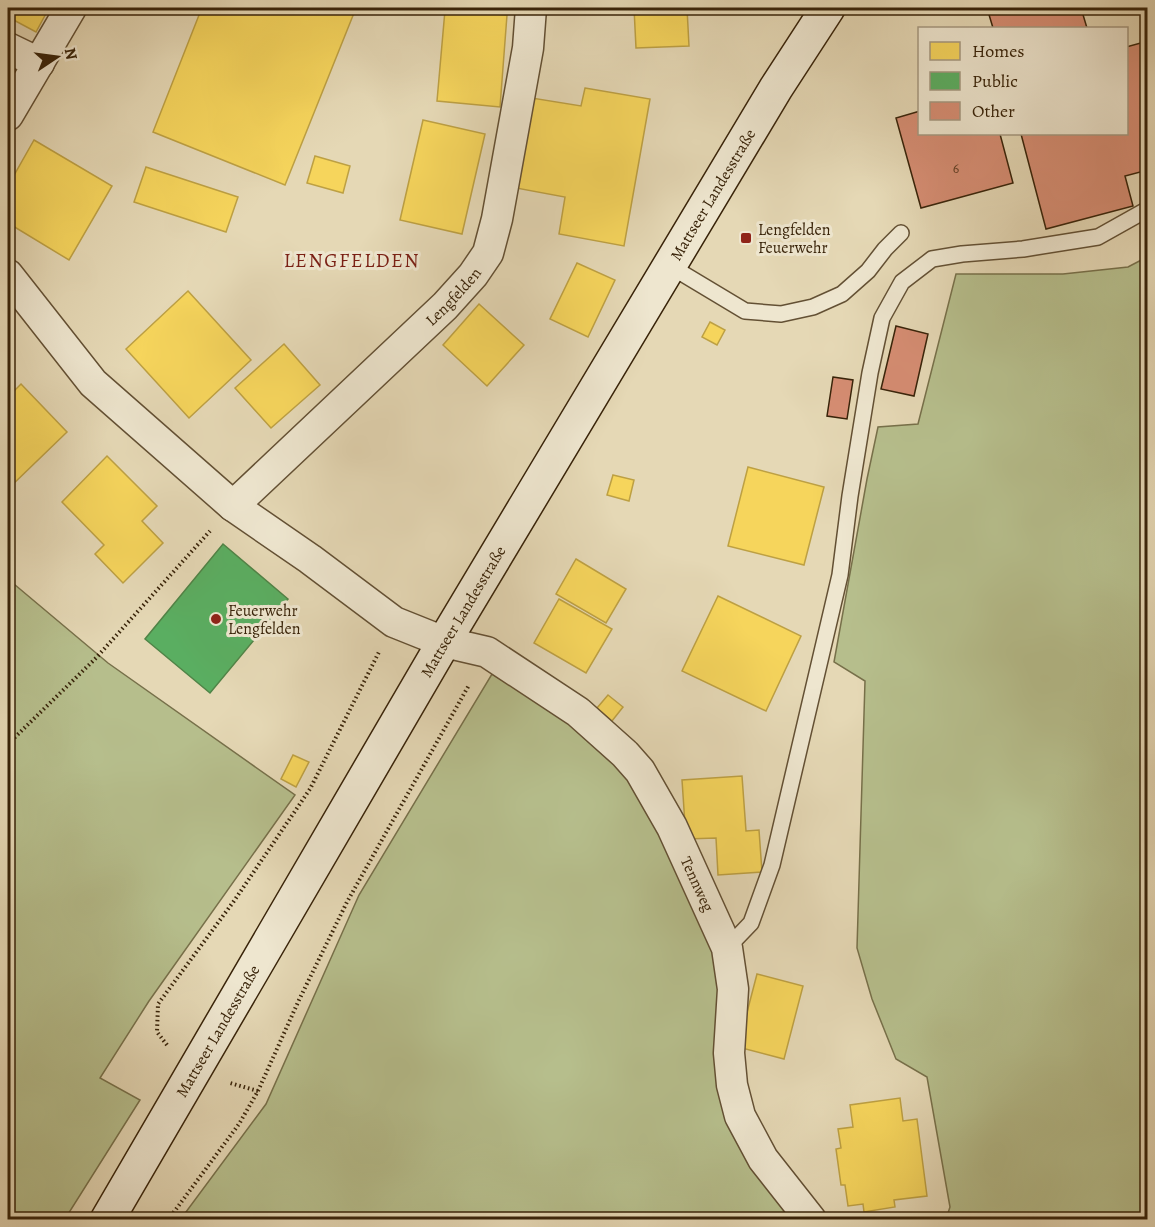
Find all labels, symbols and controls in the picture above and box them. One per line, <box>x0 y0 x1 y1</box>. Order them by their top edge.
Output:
north arrow <box>27 27 87 87</box>
legend <box>918 27 1128 135</box>
text: Homes <box>972 39 1024 63</box>
text: N <box>59 46 83 62</box>
text: Public <box>972 69 1018 93</box>
text: Other <box>972 99 1015 123</box>
street label: Mattseer Landesstraße <box>665 125 761 265</box>
house number: 6 <box>953 159 959 178</box>
place label: Lengfelden Feuerwehr <box>758 219 831 259</box>
marker: Lengfelden Feuerwehr <box>739 231 753 245</box>
district label: LENGFELDEN <box>284 247 420 274</box>
street label: Lengfelden <box>421 263 487 331</box>
street label: Mattseer Landesstraße <box>416 542 511 682</box>
place label: Feuerwehr Lengfelden <box>228 600 301 640</box>
marker: Feuerwehr Lengfelden <box>209 612 223 626</box>
street label: Tennweg <box>675 853 719 915</box>
street label: Mattseer Landesstraße <box>171 961 265 1102</box>

